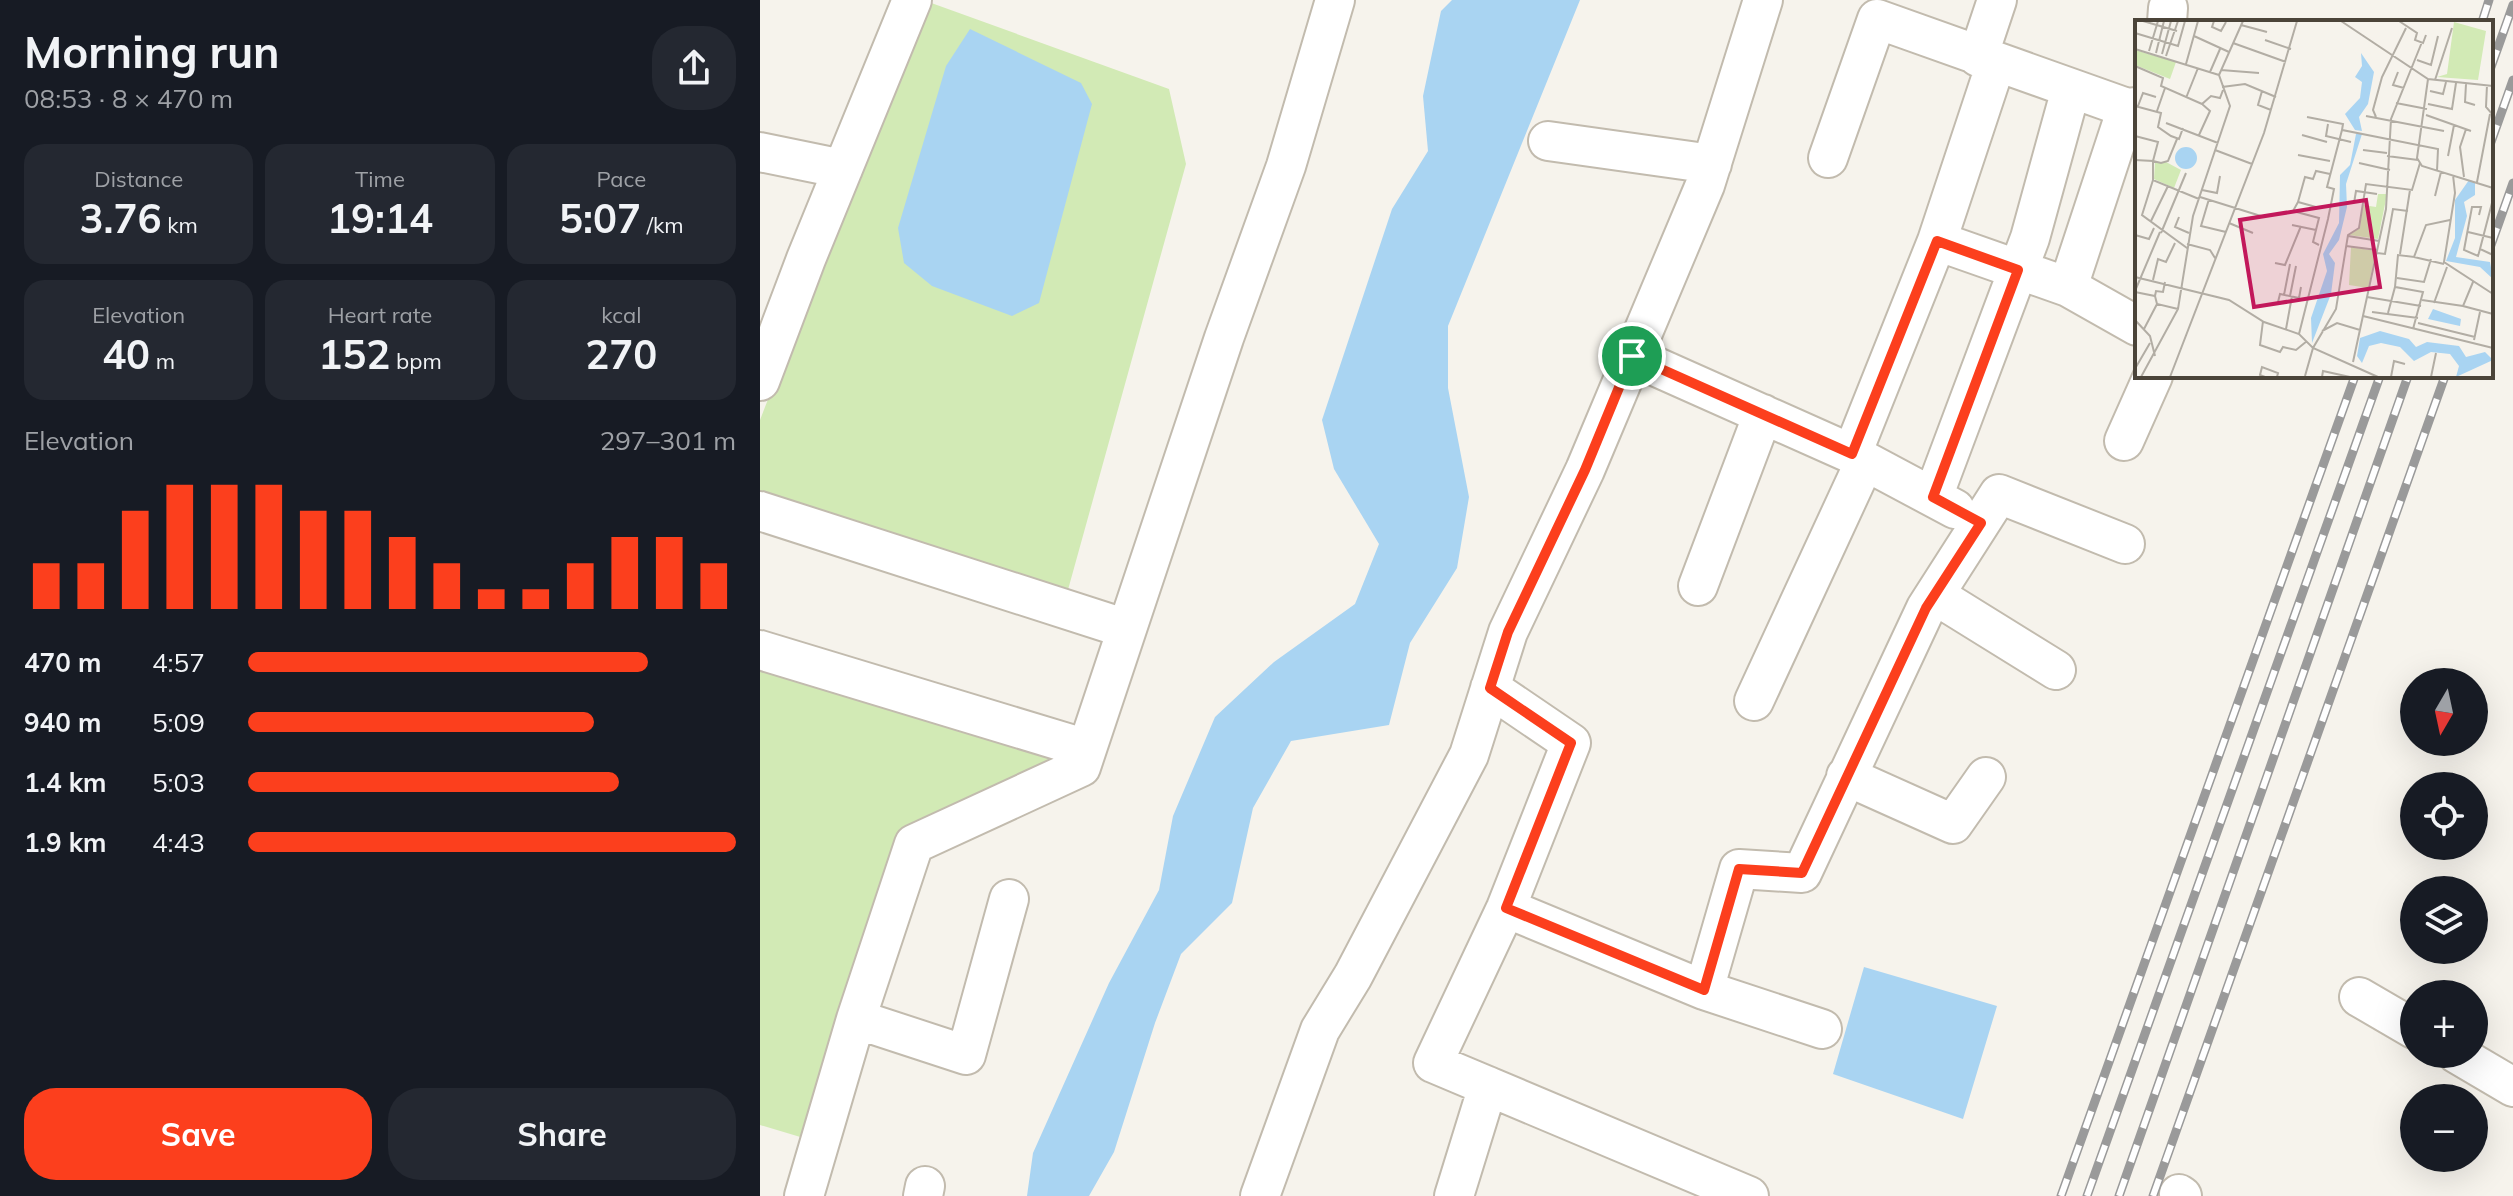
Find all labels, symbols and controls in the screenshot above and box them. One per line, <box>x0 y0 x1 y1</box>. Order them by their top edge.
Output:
inset map <box>2135 20 2493 378</box>
text: Morning run <box>24 24 280 79</box>
button: share <box>652 26 736 110</box>
text: 08:53 · 8 × 470 m <box>24 82 233 115</box>
text: Distance <box>94 165 183 193</box>
text: Time <box>355 165 405 193</box>
text: Pace <box>597 165 646 193</box>
text: 3.76 <box>80 193 161 243</box>
text: 19:14 <box>327 193 433 243</box>
text: 5:07 <box>559 193 641 243</box>
text: km <box>161 211 198 239</box>
text: /km <box>641 211 684 239</box>
text: Elevation <box>92 301 185 329</box>
text: Heart rate <box>328 301 432 329</box>
text: kcal <box>601 301 641 329</box>
pin <box>1598 322 1666 390</box>
text: 40 <box>102 329 150 379</box>
text: 152 <box>318 329 390 379</box>
text: 270 <box>585 329 657 379</box>
icon: arrive <box>1610 334 1654 378</box>
text: m <box>150 347 175 375</box>
text: bpm <box>390 347 442 375</box>
text: Elevation <box>24 424 134 457</box>
text: 297–301 m <box>600 424 736 457</box>
text: 470 m <box>24 646 101 679</box>
text: 4:57 <box>152 646 205 679</box>
north arrow <box>2400 668 2488 756</box>
map controls <box>2400 668 2488 1172</box>
text: 940 m <box>24 706 101 739</box>
text: 5:09 <box>152 706 205 739</box>
text: 1.4 km <box>24 766 107 799</box>
text: 5:03 <box>152 766 205 799</box>
button: locate <box>2400 772 2488 860</box>
text: 1.9 km <box>24 826 107 859</box>
text: 4:43 <box>152 826 205 859</box>
button: layers <box>2400 876 2488 964</box>
button: + <box>2400 980 2488 1068</box>
button: − <box>2400 1084 2488 1172</box>
button: Save <box>24 1088 372 1180</box>
button: Share <box>388 1088 736 1180</box>

